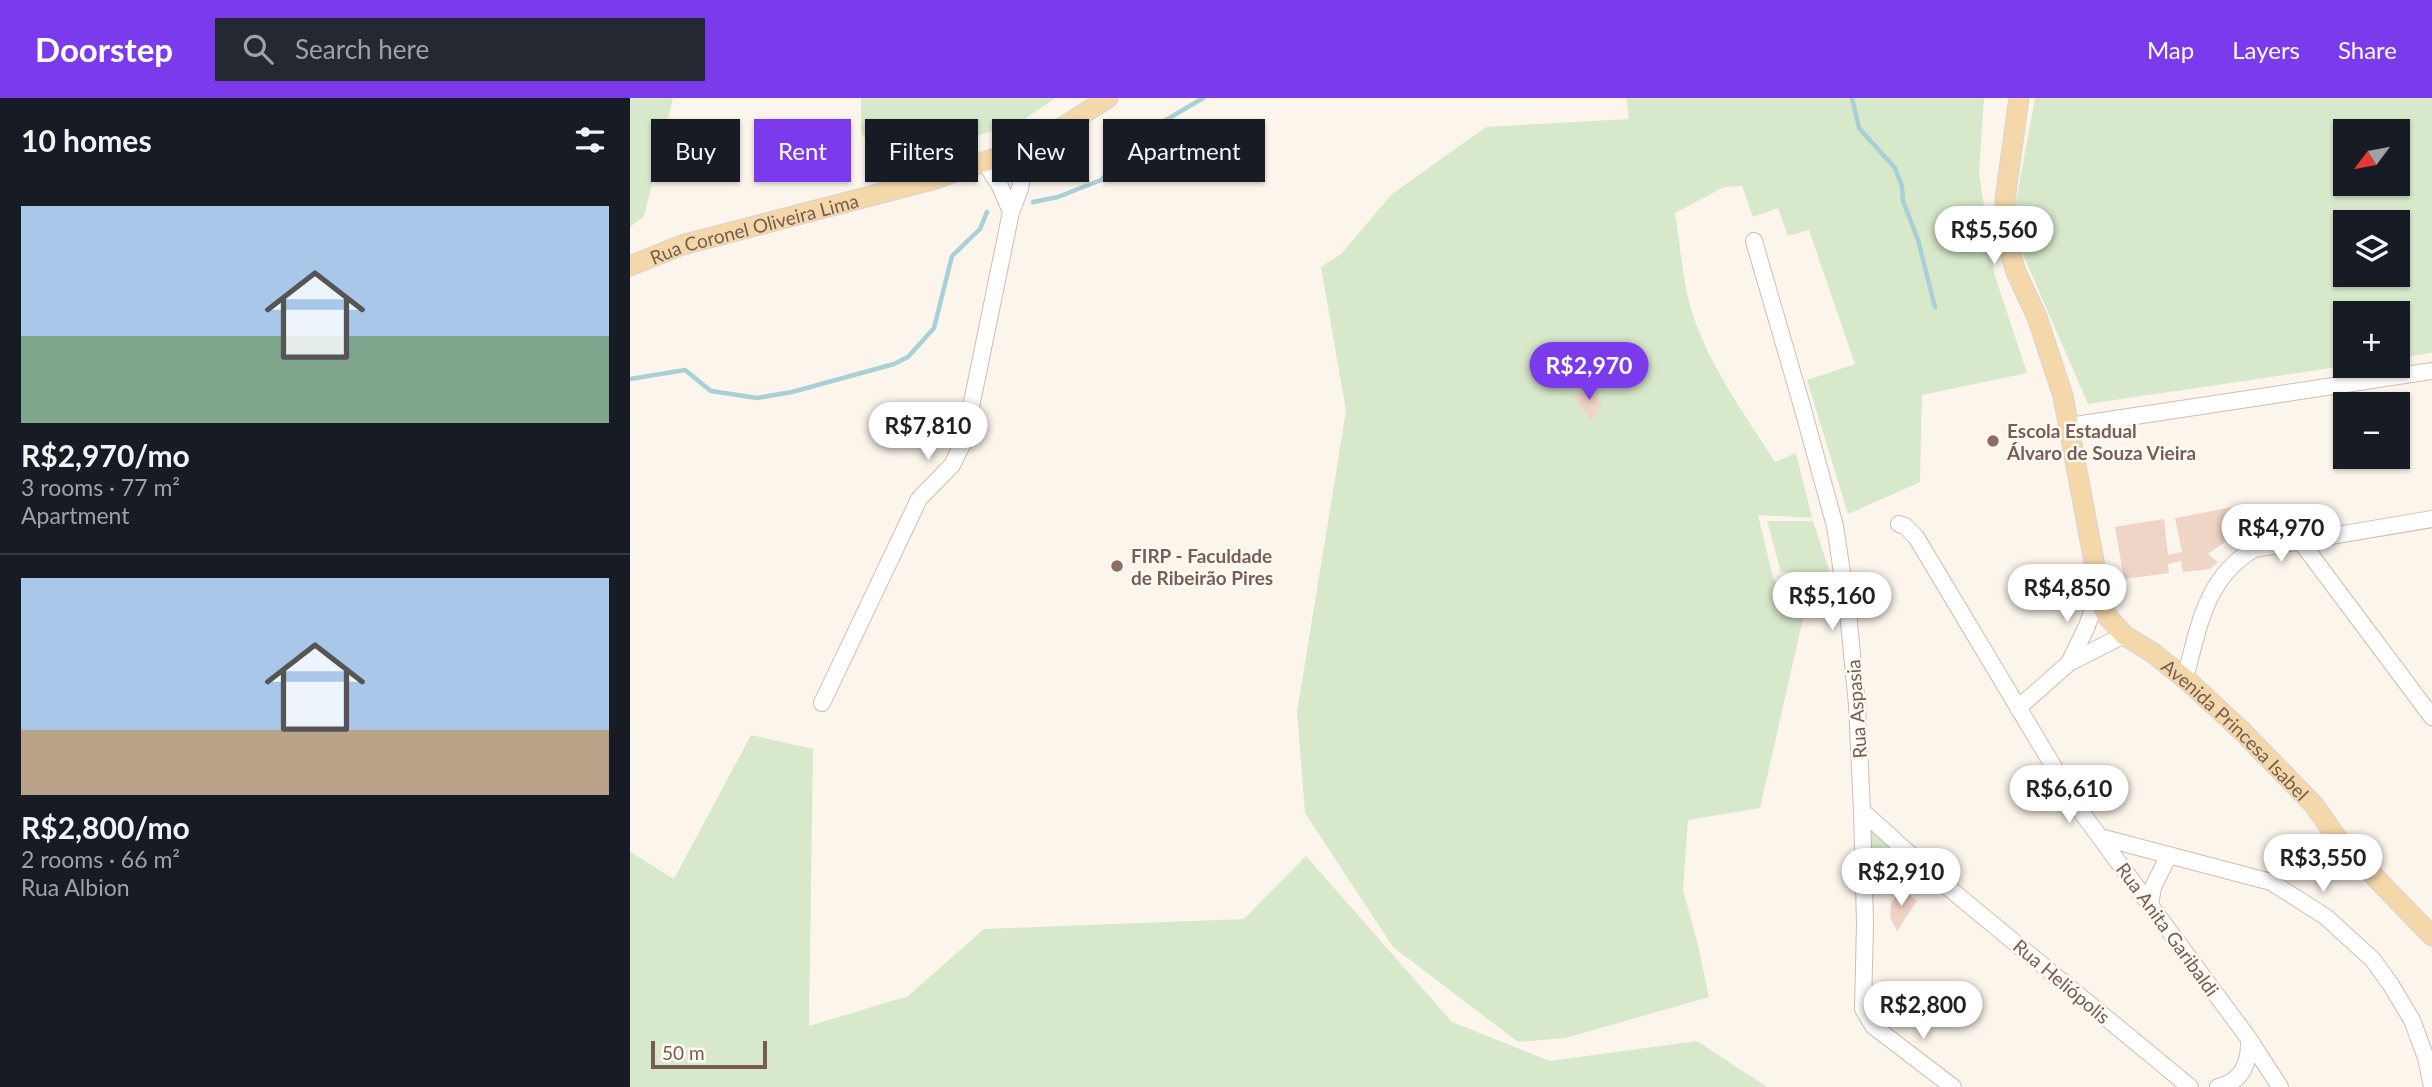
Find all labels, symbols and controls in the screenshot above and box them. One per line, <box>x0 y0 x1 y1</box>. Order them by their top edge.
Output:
search box <box>215 18 705 81</box>
text: Doorstep <box>35 29 173 69</box>
icon: search <box>239 30 277 68</box>
text: Search here <box>295 33 429 65</box>
text: Map <box>2147 35 2194 64</box>
text: Layers <box>2232 35 2300 64</box>
text: Share <box>2338 35 2397 64</box>
chip: Buy <box>651 119 740 182</box>
chip: Rent <box>754 119 851 182</box>
chip: Filters <box>865 119 978 182</box>
chip: New <box>992 119 1089 182</box>
chip: Apartment <box>1103 119 1265 182</box>
north arrow <box>2333 119 2410 196</box>
map controls <box>2333 119 2410 469</box>
icon: filters <box>571 121 609 159</box>
text: 10 homes <box>21 122 152 158</box>
street label: Rua Coronel Oliveira Lima <box>646 188 861 268</box>
pin: R$5,560 <box>1929 206 2059 266</box>
button: layers <box>2333 210 2410 287</box>
text: R$5,560 <box>1951 215 2037 243</box>
icon: home <box>252 252 378 378</box>
button: + <box>2333 301 2410 378</box>
pin: R$2,970 <box>1524 342 1654 402</box>
text: R$2,970 <box>1546 351 1632 379</box>
button: − <box>2333 392 2410 469</box>
pin: R$7,810 <box>863 402 993 462</box>
text: R$7,810 <box>885 411 971 439</box>
place label: Escola Estadual Álvaro de Souza Vieira <box>2006 419 2196 464</box>
marker: Escola Estadual Álvaro de Souza Vieira <box>1985 433 2001 449</box>
text: R$2,970/mo <box>21 437 190 473</box>
text: 3 rooms · 77 m² <box>21 473 180 501</box>
text: Apartment <box>21 501 129 529</box>
pin: R$4,970 <box>2216 504 2346 564</box>
text: R$4,970 <box>2238 513 2324 541</box>
place label: FIRP - Faculdade de Ribeirão Pires <box>1131 544 1273 589</box>
marker: FIRP - Faculdade de Ribeirão Pires <box>1109 558 1125 574</box>
pin: R$4,850 <box>2002 564 2132 624</box>
pin: R$5,160 <box>1767 573 1897 632</box>
text: R$4,850 <box>2024 573 2110 601</box>
text: R$5,160 <box>1789 581 1875 609</box>
icon: home <box>252 624 378 750</box>
street label: Avenida Princesa Isabel <box>2158 654 2314 805</box>
street label: Rua Aspasia <box>1841 659 1871 759</box>
pin: R$6,610 <box>2004 766 2134 825</box>
text: R$6,610 <box>2026 774 2112 802</box>
text: R$2,800/mo <box>21 809 190 845</box>
pin: R$3,550 <box>2258 834 2388 894</box>
text: R$3,550 <box>2280 843 2366 871</box>
text: 2 rooms · 66 m² <box>21 845 180 873</box>
pin: R$2,910 <box>1836 848 1966 908</box>
text: R$2,910 <box>1858 857 1944 885</box>
street label: Rua Anita Garibaldi <box>2112 858 2224 1000</box>
text: Rua Albion <box>21 873 130 901</box>
street label: Rua Heliópolis <box>2009 934 2115 1028</box>
pin: R$2,800 <box>1858 982 1988 1041</box>
text: R$2,800 <box>1880 990 1966 1018</box>
scale bar <box>651 1038 766 1070</box>
text: 50 m <box>662 1041 705 1064</box>

